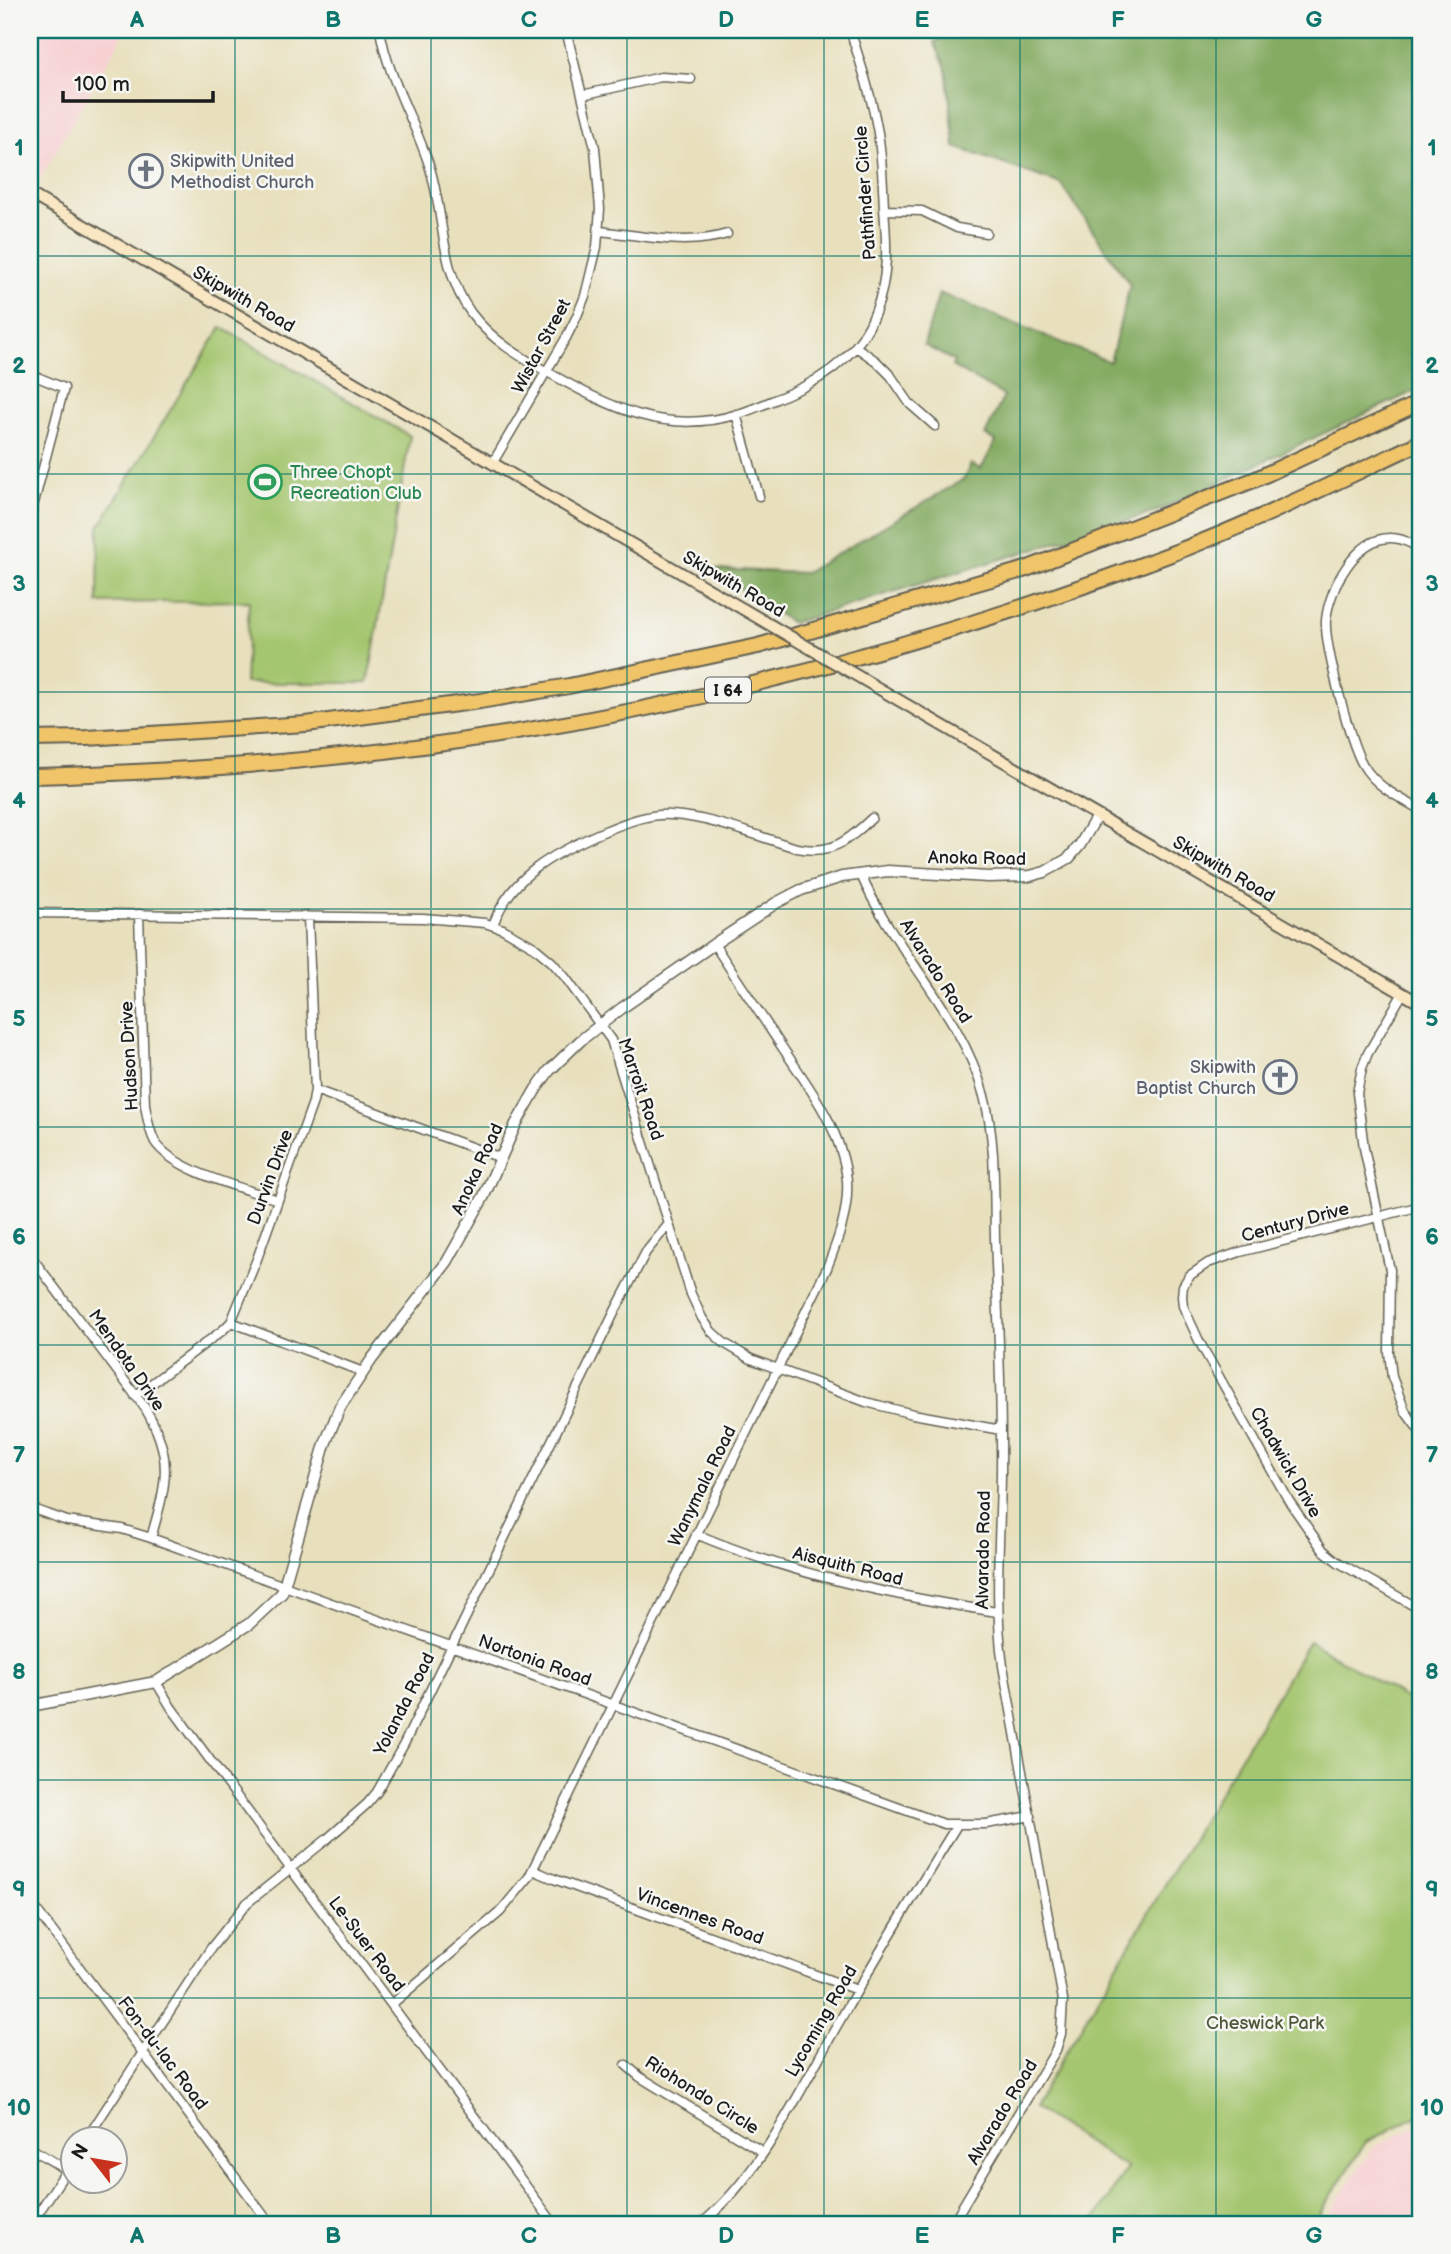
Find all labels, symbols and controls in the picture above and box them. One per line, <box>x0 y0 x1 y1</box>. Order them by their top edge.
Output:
text: A <box>129 6 145 34</box>
text: B <box>325 6 341 34</box>
text: C <box>521 6 537 34</box>
text: D <box>718 6 734 34</box>
text: E <box>915 6 930 34</box>
text: F <box>1111 6 1125 34</box>
text: G <box>1306 6 1323 34</box>
scale bar <box>63 60 214 104</box>
text: 100 m <box>74 72 130 97</box>
street label: Pathfinder Circle <box>850 125 881 261</box>
text: 1 <box>14 134 24 162</box>
text: 1 <box>1427 134 1437 162</box>
place label: Skipwith United Methodist Church <box>170 151 314 193</box>
church icon: Skipwith United Methodist Church <box>127 152 165 190</box>
street label: Skipwith Road <box>189 262 299 337</box>
street label: Wistar Street <box>508 295 575 397</box>
text: 2 <box>12 352 26 380</box>
text: 2 <box>1425 352 1439 380</box>
place label: Three Chopt Recreation Club <box>290 462 422 504</box>
sports icon: Three Chopt Recreation Club <box>246 463 284 501</box>
street label: Skipwith Road <box>679 547 789 622</box>
text: 3 <box>12 570 26 598</box>
text: 3 <box>1425 570 1439 598</box>
road number: I 64 <box>705 678 751 702</box>
text: 4 <box>12 787 26 815</box>
text: 4 <box>1425 787 1439 815</box>
street label: Skipwith Road <box>1169 832 1279 907</box>
street label: Anoka Road <box>928 847 1026 870</box>
street label: Alvarado Road <box>895 915 976 1027</box>
street label: Hudson Drive <box>116 1000 143 1111</box>
text: 5 <box>12 1005 26 1033</box>
text: 5 <box>1425 1005 1439 1033</box>
street label: Marroit Road <box>613 1035 668 1143</box>
place label: Skipwith Baptist Church <box>1136 1057 1256 1099</box>
church icon: Skipwith Baptist Church <box>1261 1058 1299 1096</box>
street label: Anoka Road <box>447 1120 508 1218</box>
street label: Durvin Drive <box>244 1126 298 1228</box>
street label: Century Drive <box>1239 1198 1352 1247</box>
text: 6 <box>12 1223 26 1251</box>
text: 6 <box>1425 1223 1439 1251</box>
street label: Mendota Drive <box>84 1306 170 1415</box>
street label: Chadwick Drive <box>1245 1403 1326 1522</box>
street label: Wanymala Road <box>664 1423 741 1550</box>
text: 7 <box>13 1441 26 1469</box>
text: 7 <box>1426 1441 1439 1469</box>
street label: Alvarado Road <box>972 1490 995 1610</box>
street label: Aisquith Road <box>791 1543 905 1590</box>
street label: Nortonia Road <box>476 1630 594 1691</box>
street label: Yolanda Road <box>369 1649 439 1760</box>
text: 8 <box>12 1658 26 1686</box>
text: 8 <box>1425 1658 1439 1686</box>
text: 9 <box>12 1876 26 1904</box>
text: 9 <box>1425 1876 1439 1904</box>
street label: Vincennes Road <box>633 1884 766 1949</box>
street label: Le-Suer Road <box>324 1893 409 1996</box>
street label: Lycoming Road <box>781 1962 862 2081</box>
street label: Fon-du-lac Road <box>113 1993 212 2114</box>
park label: Cheswick Park <box>1206 2013 1324 2034</box>
street label: Riohondo Circle <box>641 2052 763 2139</box>
street label: Alvarado Road <box>963 2056 1042 2169</box>
text: 10 <box>7 2094 31 2122</box>
text: 10 <box>1420 2094 1444 2122</box>
north arrow <box>60 2124 130 2194</box>
text: N <box>67 2140 94 2164</box>
text: A <box>129 2222 145 2250</box>
text: B <box>325 2222 341 2250</box>
text: C <box>521 2222 537 2250</box>
text: D <box>718 2222 734 2250</box>
text: E <box>915 2222 930 2250</box>
text: F <box>1111 2222 1125 2250</box>
text: G <box>1306 2222 1323 2250</box>

